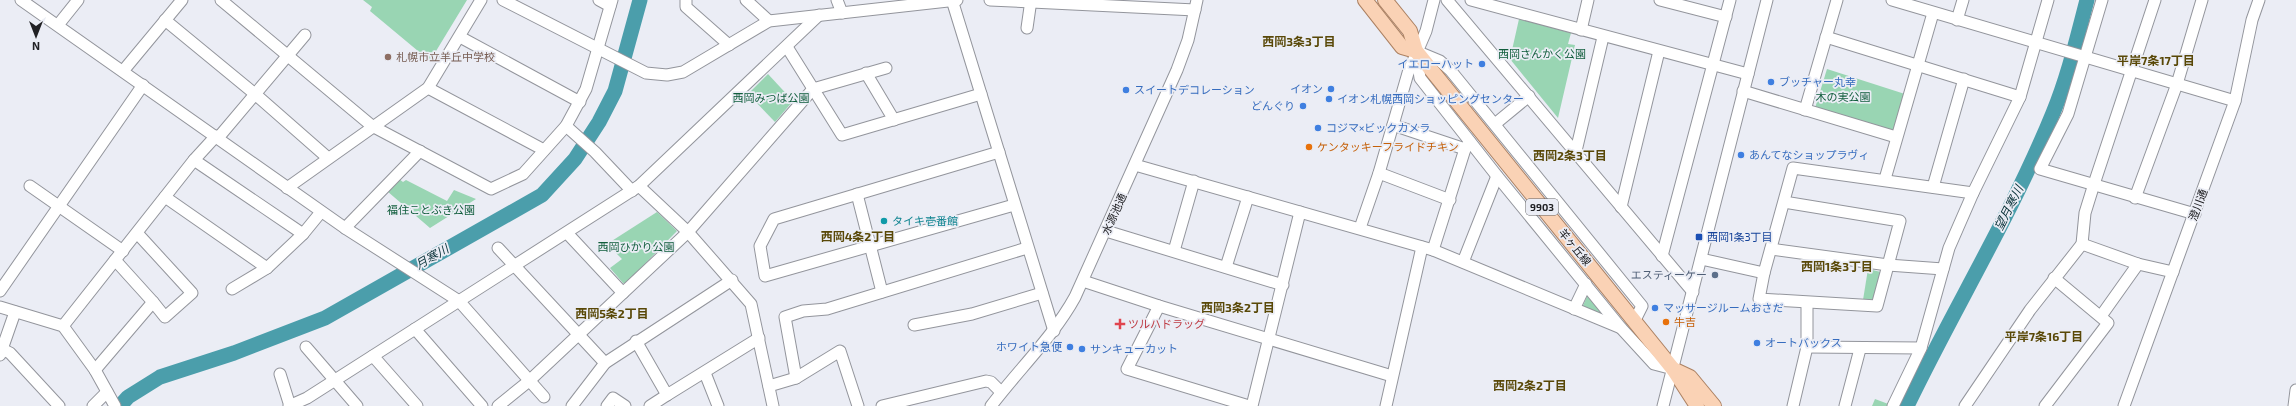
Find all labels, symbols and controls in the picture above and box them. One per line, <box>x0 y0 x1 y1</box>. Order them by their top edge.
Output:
north arrow <box>16 16 56 56</box>
district label: 西岡3条3丁目 <box>1262 34 1336 48</box>
text: N <box>32 40 40 53</box>
park label: 西岡さんかく公園 <box>1498 47 1586 60</box>
place label: 札幌市立羊丘中学校 <box>396 50 495 63</box>
marker: 札幌市立羊丘中学校 <box>383 52 393 62</box>
district label: 平岸7条17丁目 <box>2117 53 2195 67</box>
place label: イエローハット <box>1397 57 1474 70</box>
marker: イエローハット <box>1477 59 1487 69</box>
place label: ブッチャー丸幸 <box>1779 75 1856 88</box>
marker: ブッチャー丸幸 <box>1766 77 1776 87</box>
place label: イオン <box>1290 82 1323 95</box>
place label: スイートデコレーション <box>1134 83 1255 96</box>
marker: イオン <box>1326 84 1336 94</box>
marker: スイートデコレーション <box>1121 85 1131 95</box>
park label: 木の実公園 <box>1816 90 1871 103</box>
park label: 西岡みつば公園 <box>733 91 810 104</box>
place label: イオン札幌西岡ショッピングセンター <box>1337 92 1524 105</box>
marker: イオン札幌西岡ショッピングセンター <box>1324 94 1334 104</box>
place label: どんぐり <box>1251 99 1295 112</box>
marker: どんぐり <box>1298 101 1308 111</box>
place label: コジマ×ビックカメラ <box>1326 121 1430 134</box>
marker: コジマ×ビックカメラ <box>1313 123 1323 133</box>
place label: ケンタッキーフライドチキン <box>1317 140 1459 153</box>
marker: ケンタッキーフライドチキン <box>1304 142 1314 152</box>
district label: 西岡2条3丁目 <box>1533 148 1607 162</box>
place label: あんてなショップラヴィ <box>1749 148 1869 161</box>
marker: あんてなショップラヴィ <box>1736 150 1746 160</box>
water label: 望月寒川 <box>1991 181 2026 232</box>
street label: 澄川通 <box>2186 187 2209 223</box>
street label: 水源池通 <box>1099 191 1128 237</box>
road number: 9903 <box>1526 199 1558 215</box>
park label: 福住ことぶき公園 <box>387 203 475 216</box>
place label: タイキ壱番館 <box>892 214 958 227</box>
marker: タイキ壱番館 <box>879 216 889 226</box>
street label: 羊ヶ丘線 <box>1556 225 1594 268</box>
district label: 西岡4条2丁目 <box>821 229 895 243</box>
place label: 西岡1条3丁目 <box>1707 230 1773 243</box>
marker: 西岡1条3丁目 <box>1694 232 1704 242</box>
water label: 月寒川 <box>412 240 452 271</box>
park label: 西岡ひかり公園 <box>598 240 675 253</box>
district label: 西岡1条3丁目 <box>1801 259 1873 273</box>
place label: エスティーケー <box>1631 268 1707 281</box>
marker: エスティーケー <box>1710 270 1720 280</box>
district label: 西岡3条2丁目 <box>1201 300 1275 314</box>
place label: マッサージルームおさだ <box>1663 301 1783 314</box>
marker: マッサージルームおさだ <box>1650 303 1660 313</box>
district label: 西岡5条2丁目 <box>575 306 649 320</box>
place label: 牛吉 <box>1674 315 1696 328</box>
place label: ツルハドラッグ <box>1128 317 1205 330</box>
marker: 牛吉 <box>1661 317 1671 327</box>
marker: ツルハドラッグ <box>1115 319 1125 329</box>
district label: 平岸7条16丁目 <box>2005 329 2083 343</box>
place label: オートバックス <box>1765 336 1842 349</box>
marker: オートバックス <box>1752 338 1762 348</box>
place label: ホワイト急便 <box>996 340 1063 353</box>
marker: ホワイト急便 <box>1065 342 1075 352</box>
place label: サンキューカット <box>1090 342 1178 355</box>
marker: サンキューカット <box>1077 344 1087 354</box>
district label: 西岡2条2丁目 <box>1493 378 1567 392</box>

